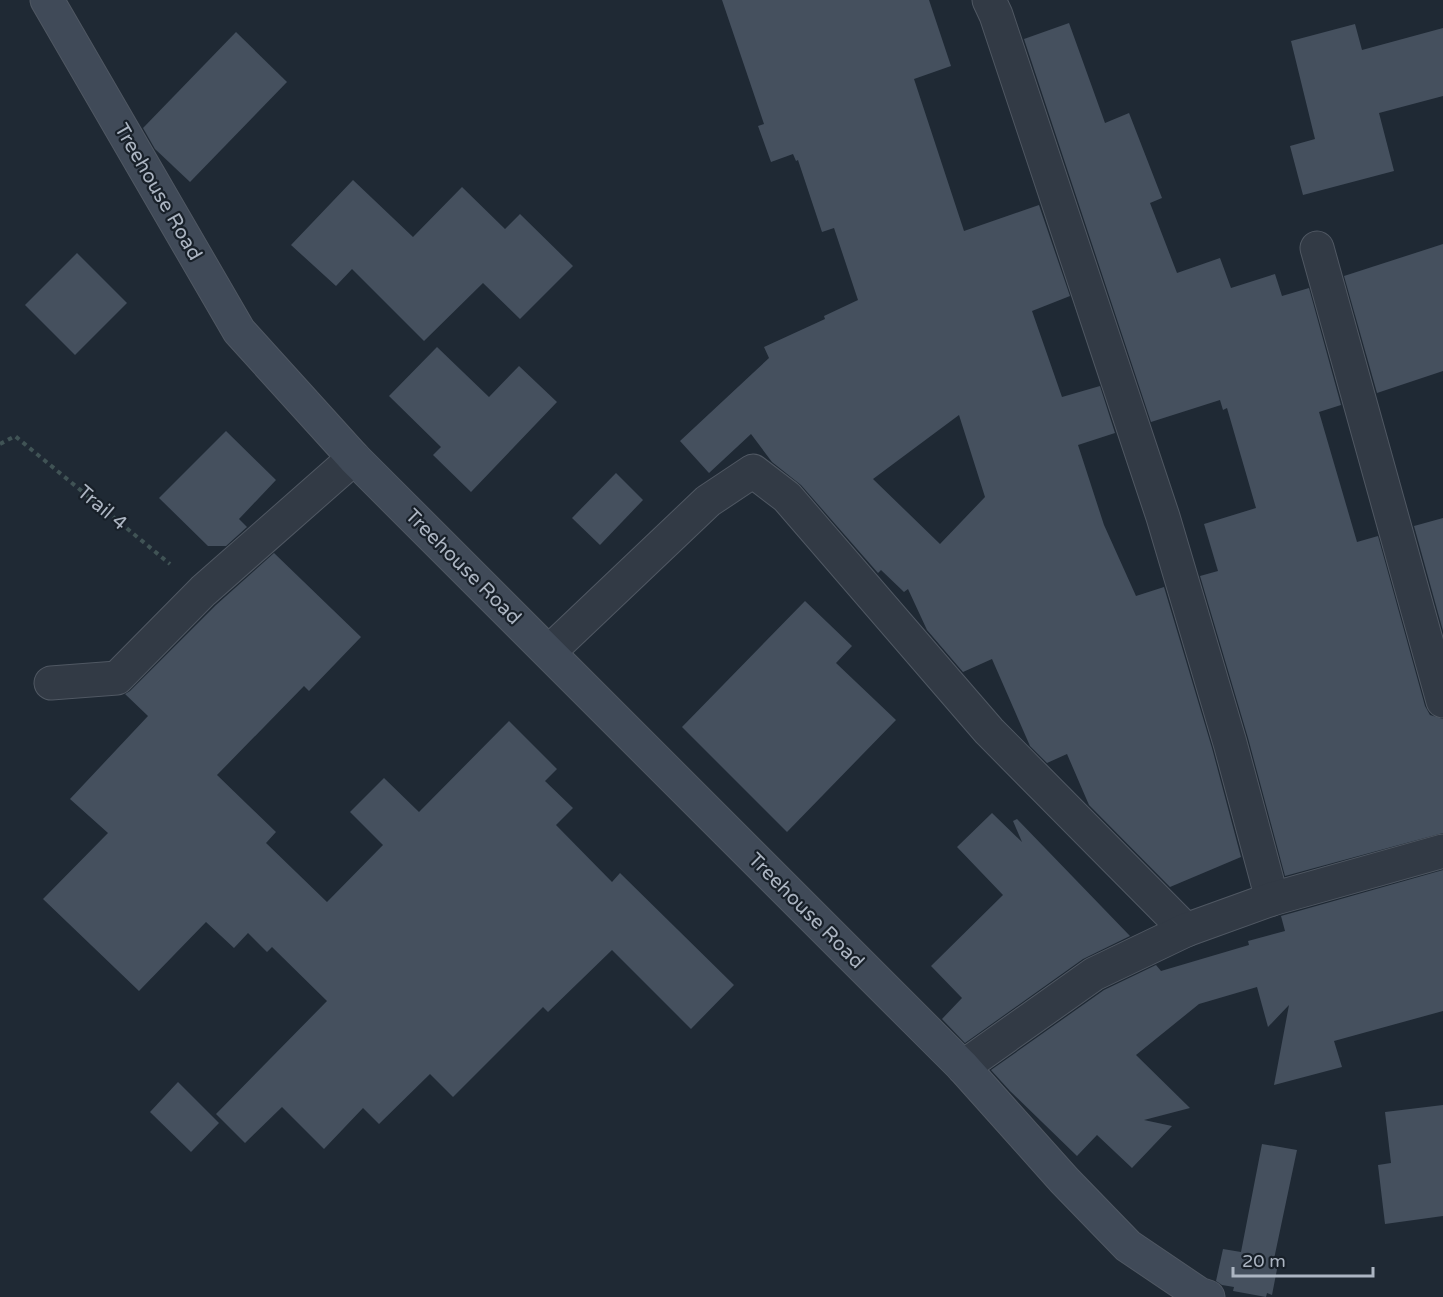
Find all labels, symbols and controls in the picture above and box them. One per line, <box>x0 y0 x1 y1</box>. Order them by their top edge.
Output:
street label: Treehouse Road <box>109 119 207 265</box>
street label: Trail 4 <box>72 480 132 536</box>
street label: Treehouse Road <box>400 504 526 630</box>
street label: Treehouse Road <box>743 848 869 974</box>
scale bar <box>1233 1240 1372 1278</box>
text: 20 m <box>1242 1250 1286 1272</box>

